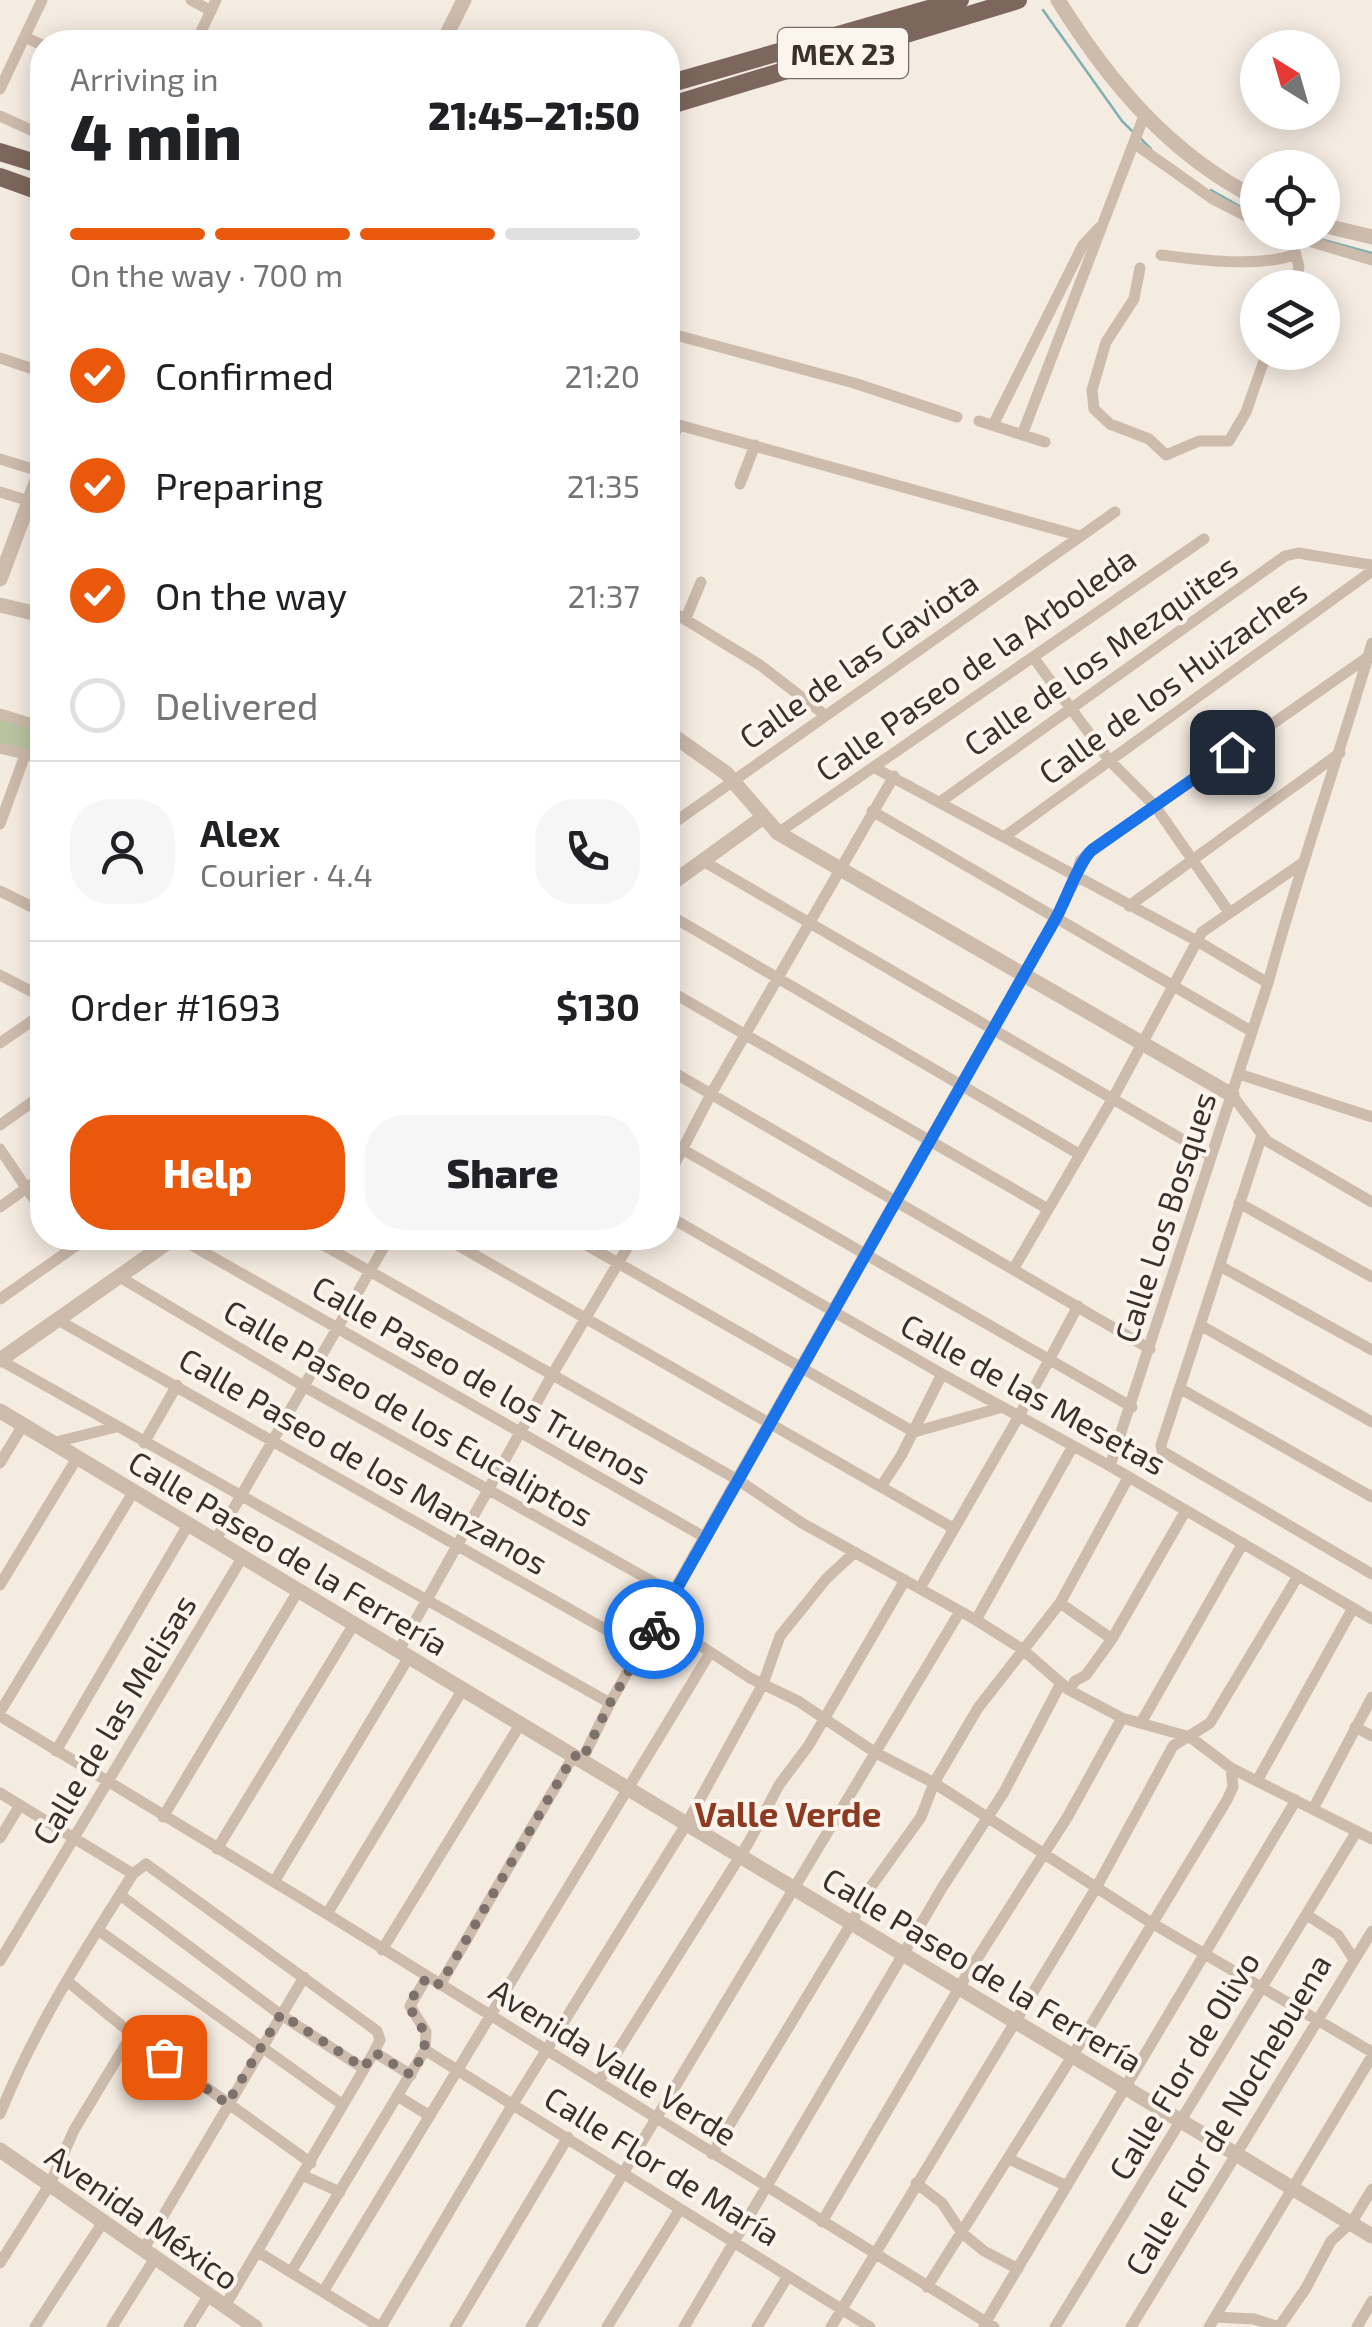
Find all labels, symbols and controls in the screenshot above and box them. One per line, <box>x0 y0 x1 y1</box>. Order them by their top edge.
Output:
road number: MEX 23 <box>778 28 908 78</box>
north arrow <box>1240 30 1340 130</box>
map controls <box>1240 30 1340 370</box>
text: Arriving in <box>70 59 219 97</box>
text: 21:45–21:50 <box>428 92 640 138</box>
text: 4 min <box>70 95 242 173</box>
button: locate <box>1240 150 1340 250</box>
text: On the way · 700 m <box>70 255 343 293</box>
button: layers <box>1240 270 1340 370</box>
icon: check <box>70 348 125 403</box>
text: Confirmed <box>155 352 334 398</box>
text: 21:20 <box>564 356 640 394</box>
icon: check <box>70 458 125 513</box>
text: Preparing <box>155 462 323 508</box>
text: 21:35 <box>567 466 640 504</box>
street label: Calle Paseo de la Arboleda <box>808 538 1142 788</box>
street label: Calle de los Mezquites <box>956 545 1244 763</box>
street label: Calle de las Gaviota <box>731 562 985 756</box>
icon: check <box>70 568 125 623</box>
street label: Calle de los Huizaches <box>1031 571 1313 791</box>
text: On the way <box>155 572 347 618</box>
text: 21:37 <box>568 576 640 614</box>
text: Delivered <box>155 682 319 728</box>
pin <box>1190 710 1275 795</box>
icon: home <box>1205 725 1260 780</box>
button: person <box>70 799 175 904</box>
button: phone <box>535 799 640 904</box>
text: Alex <box>200 809 280 855</box>
text: Courier · 4.4 <box>200 855 373 893</box>
text: Order #1693 <box>70 983 281 1029</box>
text: $130 <box>556 983 640 1029</box>
street label: Calle Los Bosques <box>1106 1087 1222 1347</box>
button: Help <box>70 1115 345 1230</box>
button: Share <box>365 1115 640 1230</box>
street label: Calle Paseo de los Truenos <box>306 1267 658 1491</box>
street label: Calle Paseo de los Eucaliptos <box>218 1291 600 1533</box>
street label: Calle de las Mesetas <box>895 1304 1173 1482</box>
street label: Calle Paseo de los Manzanos <box>173 1339 555 1581</box>
street label: Calle Paseo de la Ferrería <box>122 1442 456 1662</box>
courier <box>604 1579 704 1679</box>
street label: Calle de las Melisas <box>23 1587 203 1851</box>
icon: bike <box>627 1602 682 1657</box>
district label: Valle Verde <box>694 1792 882 1834</box>
street label: Calle Paseo de la Ferrería <box>816 1859 1150 2079</box>
street label: Calle Flor de Olivo <box>1100 1944 1266 2186</box>
street label: Calle Flor de Nochebuena <box>1116 1946 1338 2282</box>
street label: Avenida Valle Verde <box>483 1970 745 2152</box>
pin <box>122 2015 207 2100</box>
icon: bag <box>137 2030 192 2085</box>
street label: Calle Flor de María <box>538 2077 788 2253</box>
street label: Avenida México <box>39 2135 247 2297</box>

